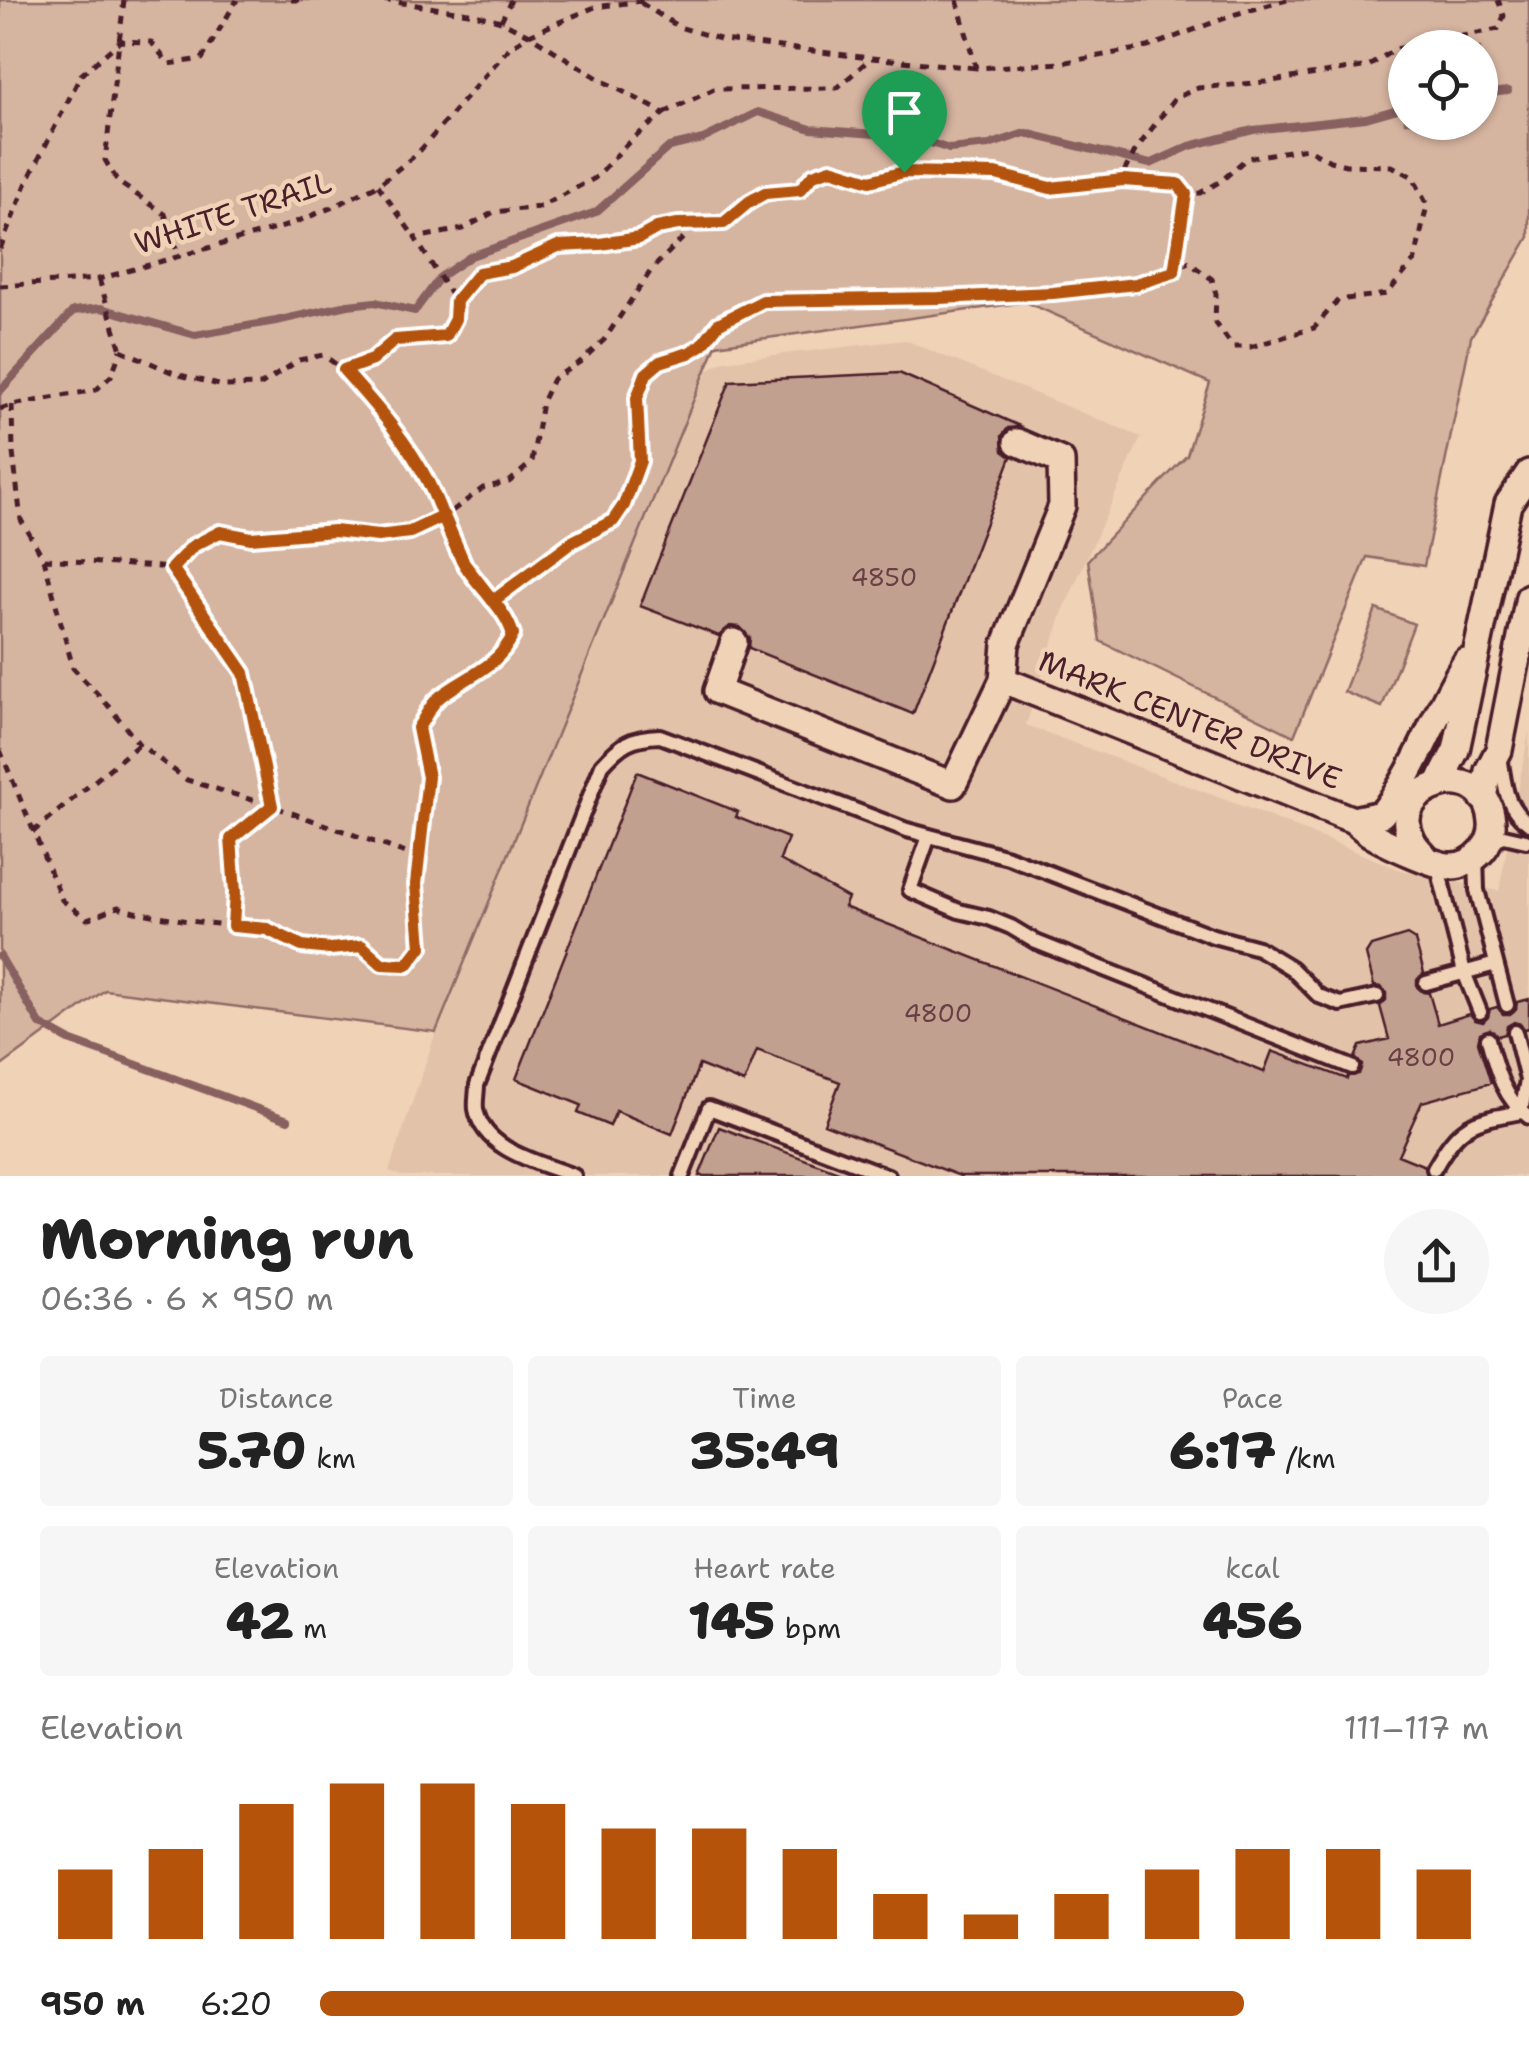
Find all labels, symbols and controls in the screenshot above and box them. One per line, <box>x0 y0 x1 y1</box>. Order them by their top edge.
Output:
map controls <box>1388 30 1498 140</box>
button: locate <box>1388 30 1498 140</box>
pin <box>862 70 947 173</box>
icon: arrive <box>877 85 932 140</box>
street label: WHITE TRAIL <box>129 161 337 264</box>
house number: 4850 <box>851 560 917 594</box>
street label: MARK CENTER DRIVE <box>1033 640 1348 799</box>
house number: 4800 <box>904 996 972 1030</box>
house number: 4800 <box>1387 1040 1455 1074</box>
text: Morning run <box>40 1202 414 1276</box>
button: share <box>1384 1209 1489 1314</box>
text: 06:36 · 6 × 950 m <box>40 1277 334 1320</box>
text: Distance <box>219 1379 334 1417</box>
text: Time <box>732 1379 797 1417</box>
text: Pace <box>1222 1379 1283 1417</box>
text: 5.70 <box>197 1417 307 1484</box>
text: 35:49 <box>689 1417 840 1484</box>
text: 6:17 <box>1169 1417 1276 1484</box>
text: km <box>307 1439 356 1477</box>
text: /km <box>1276 1439 1336 1477</box>
text: Elevation <box>214 1549 339 1587</box>
text: Heart rate <box>693 1549 836 1587</box>
text: kcal <box>1225 1549 1280 1587</box>
text: 42 <box>226 1587 293 1654</box>
text: 145 <box>688 1587 775 1654</box>
text: 456 <box>1202 1587 1303 1654</box>
text: m <box>293 1609 327 1647</box>
text: bpm <box>775 1609 841 1647</box>
text: Elevation <box>40 1706 183 1749</box>
text: 111–117 m <box>1344 1706 1489 1749</box>
text: 950 m <box>40 1982 145 2025</box>
text: 6:20 <box>200 1982 272 2025</box>

